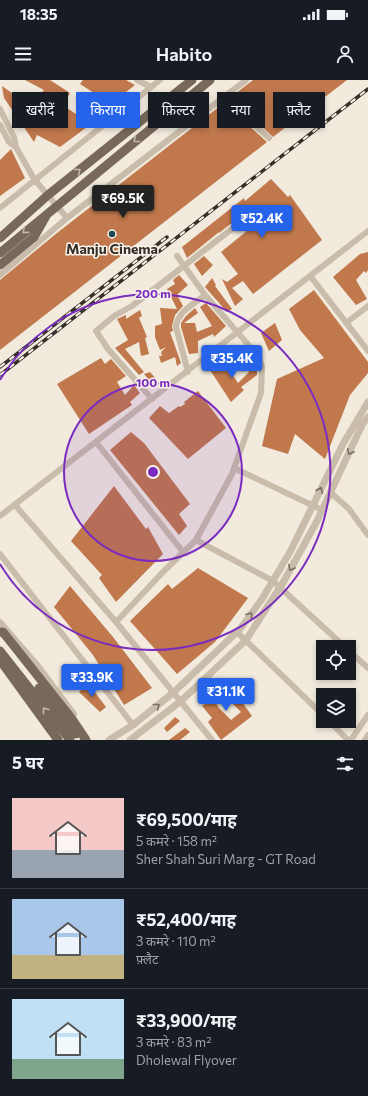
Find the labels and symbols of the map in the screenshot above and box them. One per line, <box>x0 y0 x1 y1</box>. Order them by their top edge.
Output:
one-way arrow <box>134 135 141 142</box>
one-way arrow <box>74 169 81 176</box>
pin: ₹69.5K <box>90 185 156 219</box>
pin: ₹52.4K <box>229 205 295 239</box>
one-way arrow <box>22 227 30 234</box>
marker: Manju Cinema <box>107 229 117 239</box>
place label: Manju Cinema <box>66 240 158 257</box>
text: 200 m <box>135 286 171 300</box>
pin: ₹35.4K <box>199 345 265 379</box>
text: 100 m <box>136 375 170 389</box>
one-way arrow <box>347 448 355 455</box>
centre of rings <box>146 465 160 479</box>
one-way arrow <box>316 487 324 494</box>
one-way arrow <box>289 564 296 571</box>
one-way arrow <box>245 613 252 620</box>
pin: ₹33.9K <box>59 664 125 698</box>
pin: ₹31.1K <box>193 678 259 712</box>
one-way arrow <box>153 703 160 710</box>
one-way arrow <box>43 707 50 714</box>

